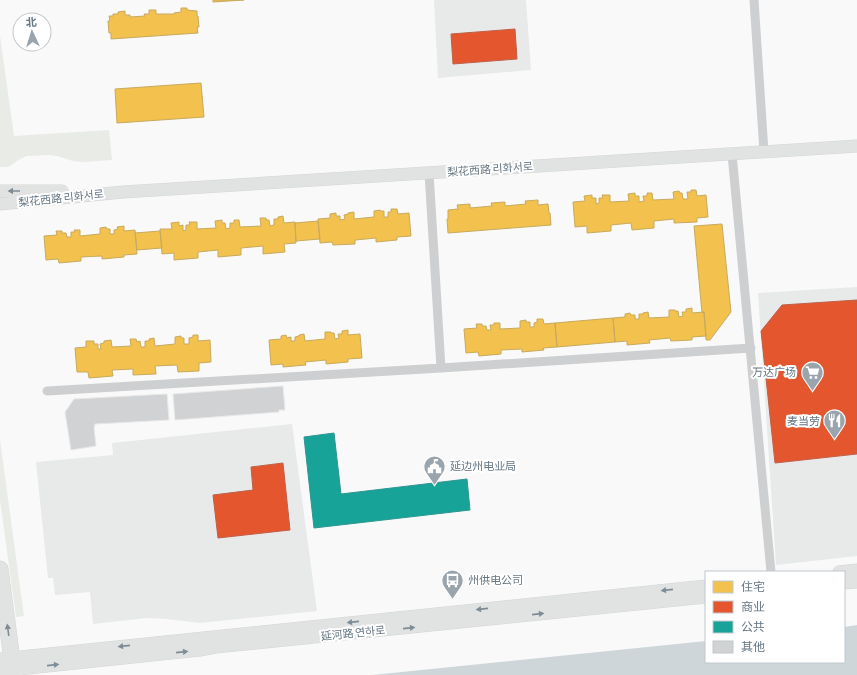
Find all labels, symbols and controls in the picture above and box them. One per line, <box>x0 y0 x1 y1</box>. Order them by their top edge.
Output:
north arrow <box>12 12 52 52</box>
text: 北 <box>25 16 37 28</box>
street label: 梨花西路 리화서로 <box>447 160 533 178</box>
one-way arrow <box>7 188 20 194</box>
street label: 梨花西路 리화서로 <box>18 188 104 208</box>
supermarket icon: 万达广场 <box>799 359 825 392</box>
place label: 万达广场 <box>752 366 796 378</box>
restaurant icon: 麦当劳 <box>822 408 848 441</box>
place label: 麦当劳 <box>787 415 820 427</box>
public building icon: 延边州电业局 <box>422 453 448 486</box>
place label: 延边州电业局 <box>450 460 516 472</box>
bus stop icon: 州供电公司 <box>439 567 465 600</box>
legend <box>705 571 845 663</box>
place label: 州供电公司 <box>468 574 523 586</box>
text: 住宅 <box>741 580 765 594</box>
one-way arrow <box>661 586 673 593</box>
text: 商业 <box>741 600 765 614</box>
one-way arrow <box>476 605 488 612</box>
one-way arrow <box>532 611 544 618</box>
one-way arrow <box>347 619 359 625</box>
text: 公共 <box>741 620 765 634</box>
one-way arrow <box>5 624 11 637</box>
street label: 延河路 연하로 <box>320 624 386 642</box>
one-way arrow <box>402 624 415 631</box>
text: 其他 <box>741 640 765 654</box>
one-way arrow <box>118 642 130 649</box>
one-way arrow <box>176 648 188 655</box>
one-way arrow <box>46 662 59 668</box>

